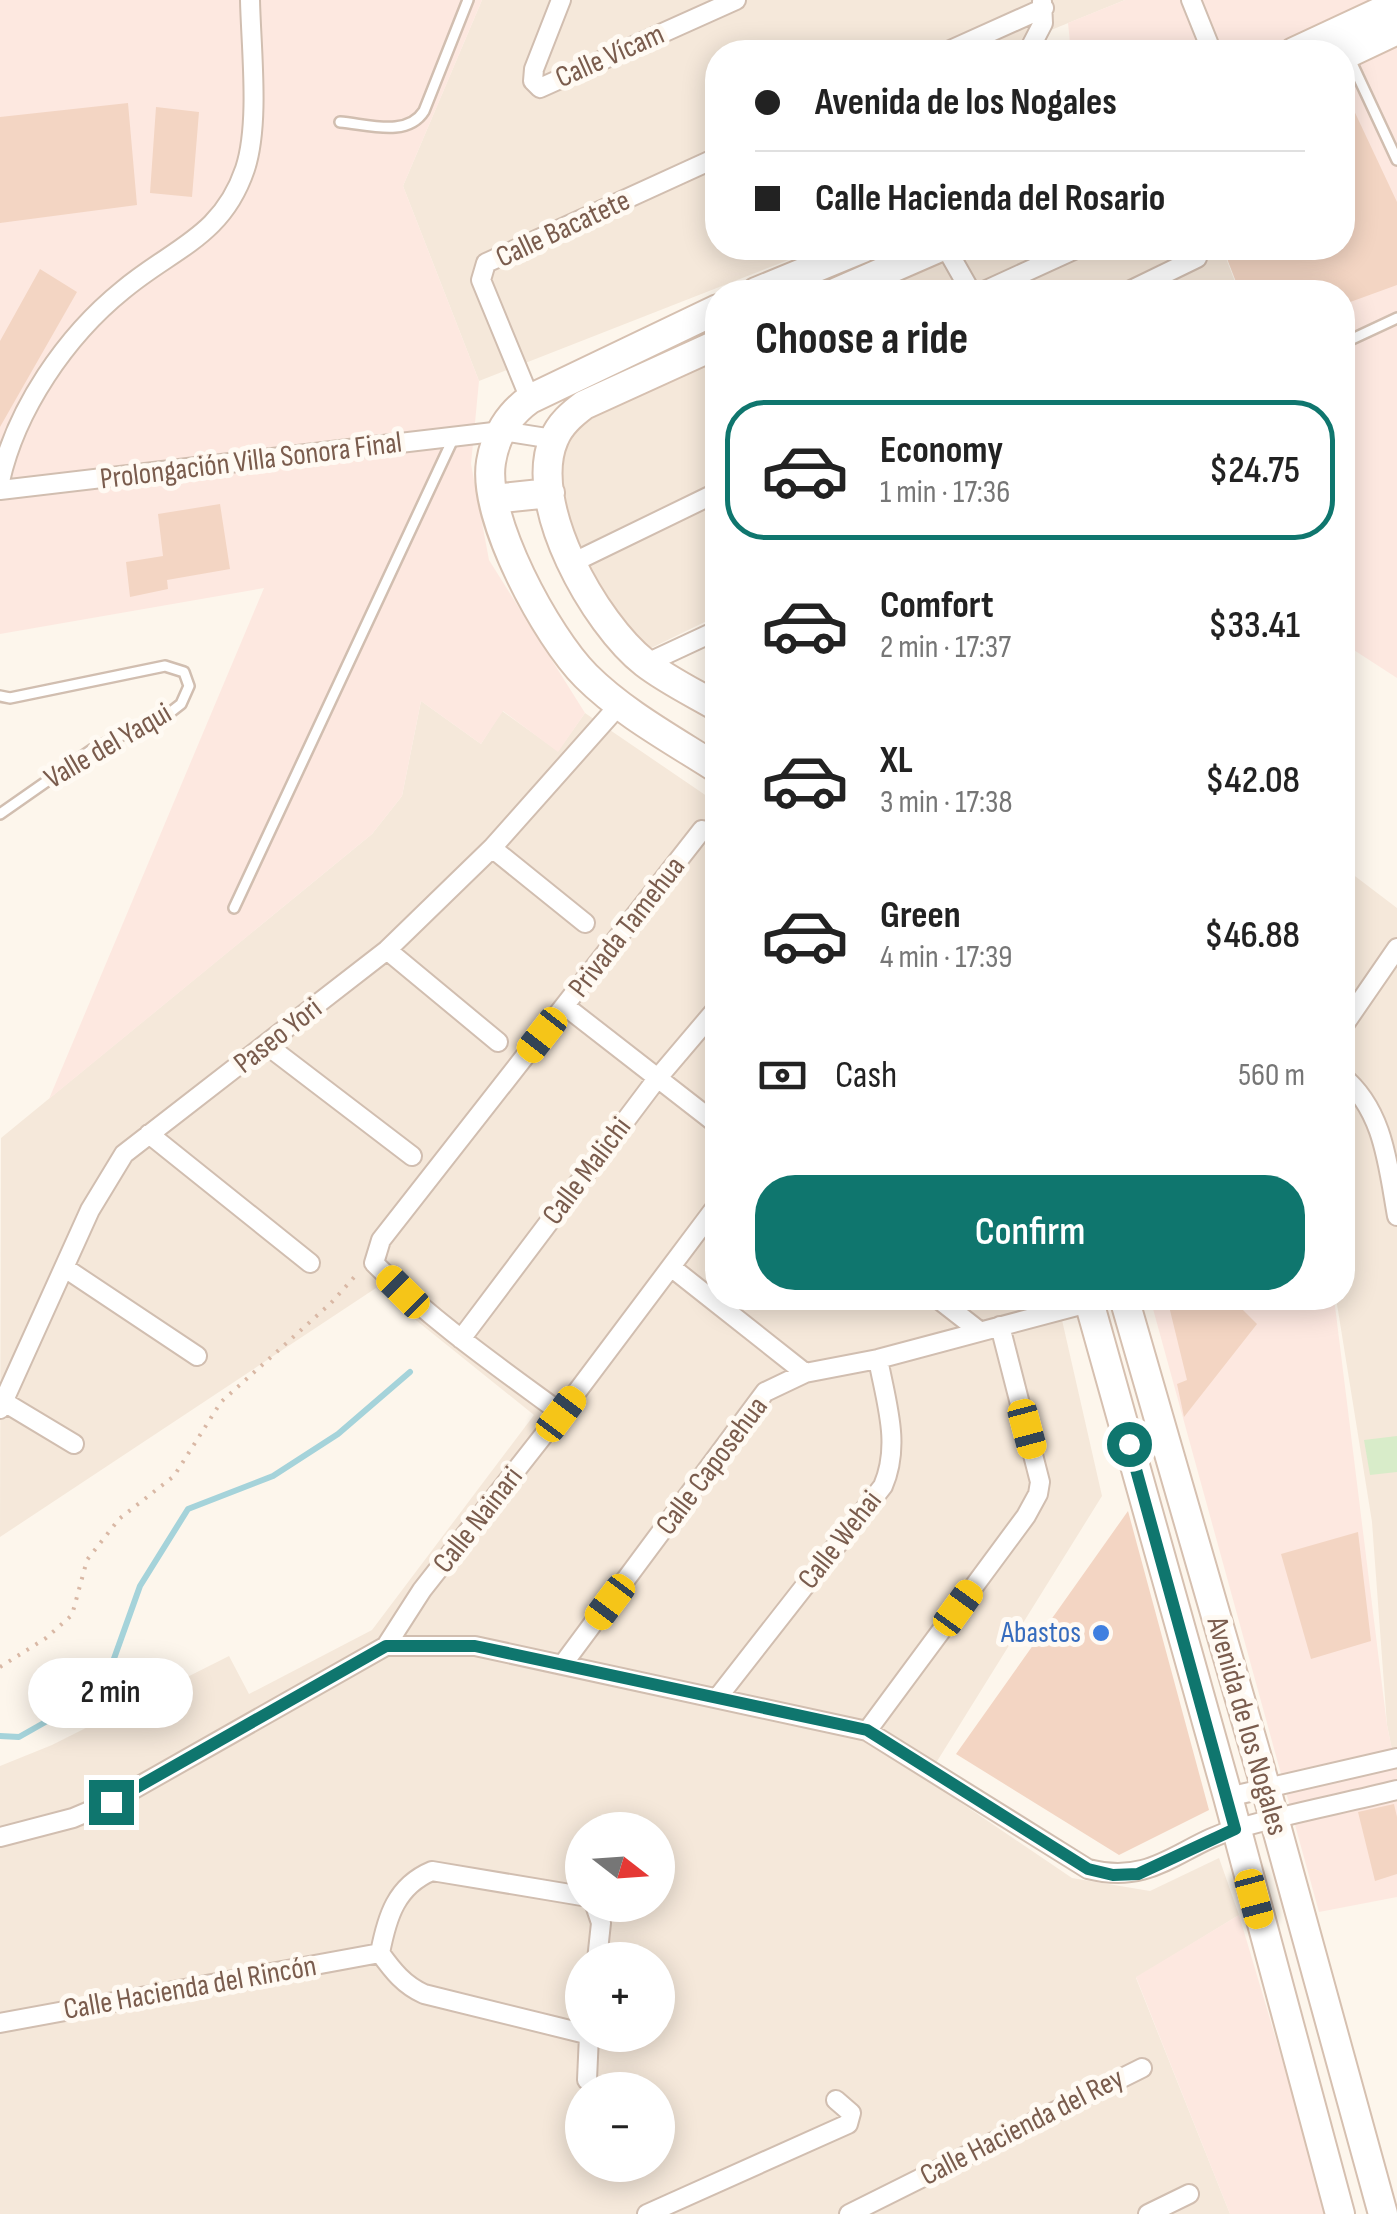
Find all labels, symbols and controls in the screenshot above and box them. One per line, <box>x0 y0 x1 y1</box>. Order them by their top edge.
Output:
street label: Calle Vícam <box>550 16 670 96</box>
text: Avenida de los Nogales <box>815 80 1117 125</box>
text: Calle Hacienda del Rosario <box>815 176 1165 221</box>
street label: Calle Bacatete <box>490 182 636 276</box>
text: Choose a ride <box>755 312 968 367</box>
street label: Prolongación Villa Sonora Final <box>98 425 404 497</box>
icon: car <box>760 425 850 515</box>
text: Economy <box>880 428 1003 473</box>
text: $24.75 <box>1209 448 1300 493</box>
text: 1 min · 17:36 <box>880 473 1010 512</box>
icon: car <box>760 580 850 670</box>
text: Comfort <box>880 583 994 628</box>
text: $33.41 <box>1208 603 1300 648</box>
text: 2 min · 17:37 <box>880 628 1011 667</box>
street label: Valle del Yaqui <box>38 695 178 797</box>
icon: car <box>760 735 850 825</box>
text: XL <box>880 738 913 783</box>
text: $42.08 <box>1205 758 1300 803</box>
text: 3 min · 17:38 <box>880 783 1012 822</box>
street label: Privada Tamehua <box>561 850 693 1004</box>
icon: car <box>760 890 850 980</box>
text: Green <box>880 893 961 938</box>
text: $46.88 <box>1204 913 1300 958</box>
text: 4 min · 17:39 <box>880 938 1013 977</box>
street label: Paseo Yori <box>227 991 329 1081</box>
car <box>512 1002 572 1068</box>
icon: cash <box>755 1048 810 1103</box>
text: Cash <box>835 1053 897 1098</box>
text: 560 m <box>1238 1056 1305 1095</box>
street label: Calle Malichi <box>535 1110 639 1232</box>
button: Confirm <box>755 1175 1305 1290</box>
car <box>371 1260 435 1324</box>
car <box>531 1381 591 1447</box>
street label: Calle Caposehua <box>648 1390 776 1542</box>
car <box>1005 1396 1049 1462</box>
route start <box>1107 1422 1152 1467</box>
street label: Calle Nainari <box>425 1460 531 1580</box>
street label: Calle Wehai <box>791 1484 889 1596</box>
car <box>580 1569 640 1635</box>
car <box>928 1575 988 1641</box>
street label: Avenida de los Nogales <box>1198 1612 1295 1839</box>
place label: Abastos <box>1000 1615 1081 1651</box>
marker: Abastos <box>1090 1622 1112 1644</box>
callout: 2 min <box>28 1657 194 1727</box>
text: 2 min <box>81 1673 140 1712</box>
route end <box>89 1780 134 1825</box>
north arrow <box>565 1812 675 1922</box>
map controls <box>565 1812 675 2182</box>
car <box>1232 1866 1276 1932</box>
button: + <box>565 1942 675 2052</box>
street label: Calle Hacienda del Rincón <box>61 1948 319 2028</box>
street label: Calle Hacienda del Rey <box>914 2060 1130 2194</box>
button: − <box>565 2072 675 2182</box>

